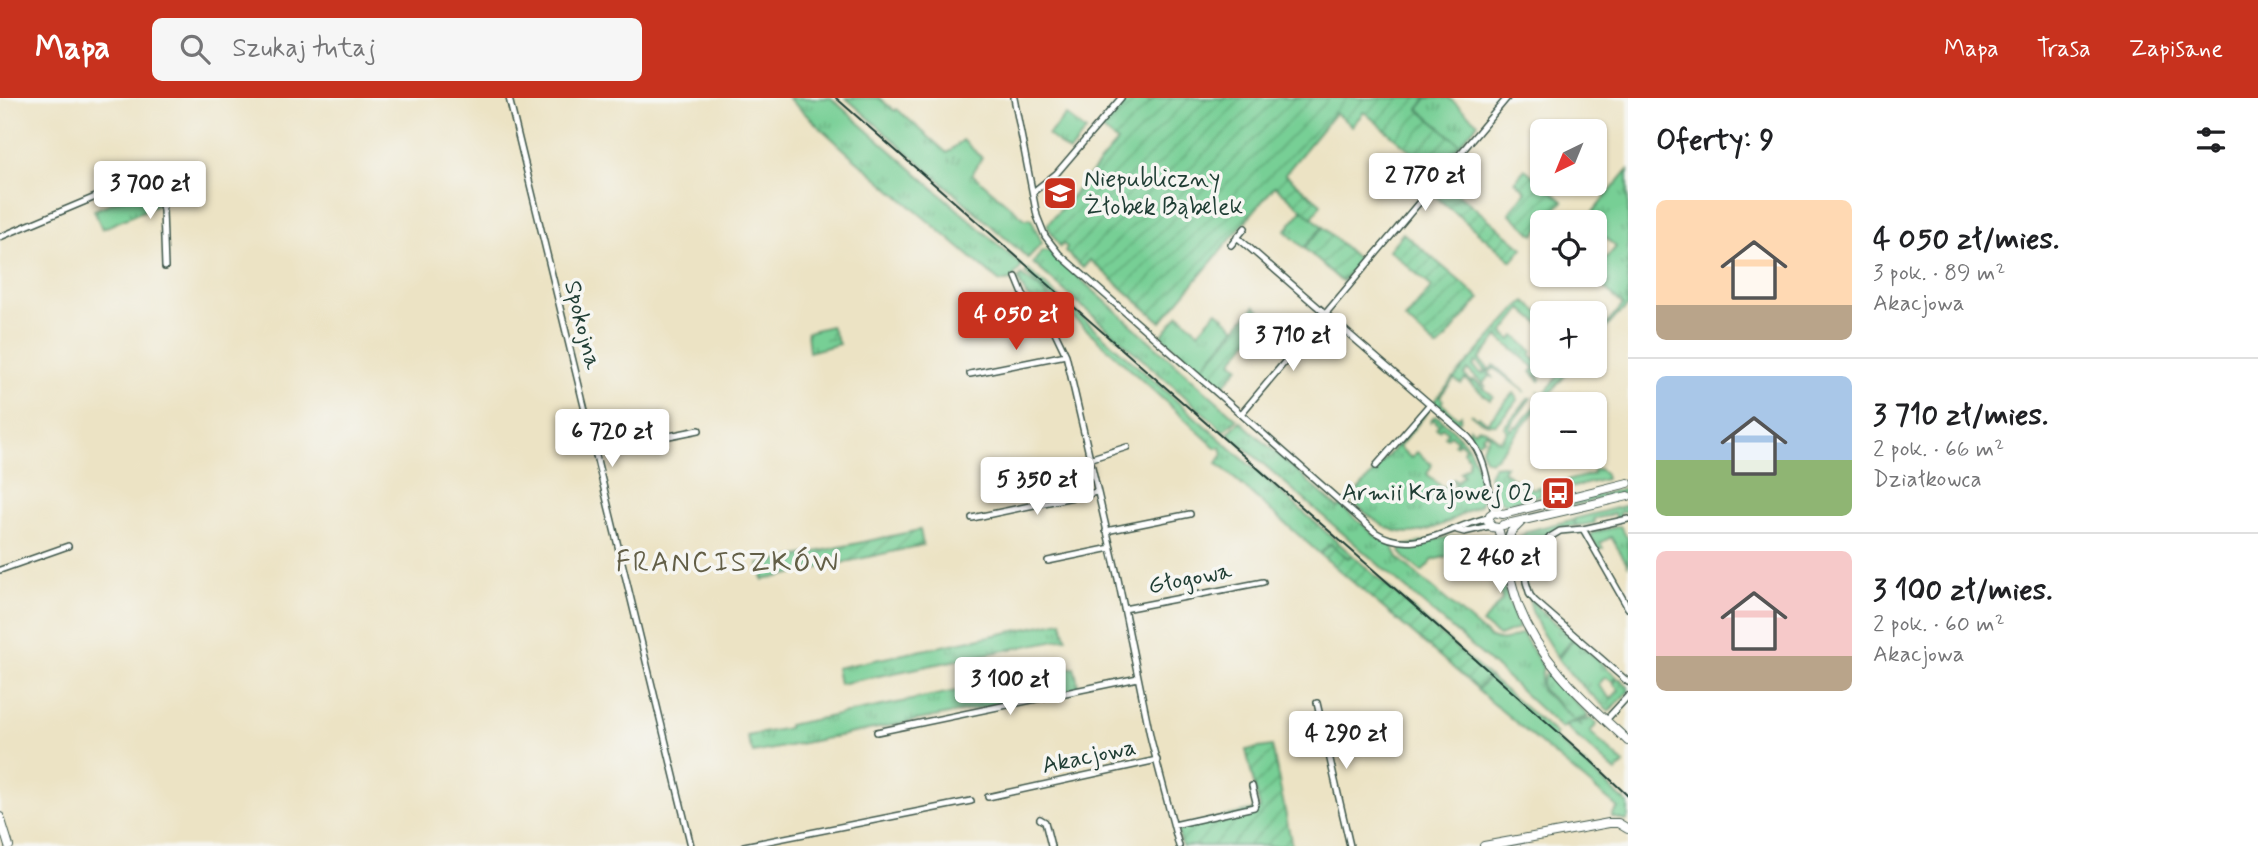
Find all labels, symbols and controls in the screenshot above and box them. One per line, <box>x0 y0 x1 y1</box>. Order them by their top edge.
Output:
search box <box>152 18 642 81</box>
text: Mapa <box>35 27 110 71</box>
icon: search <box>176 30 214 68</box>
text: Szukaj tutaj <box>232 32 376 66</box>
text: Mapa <box>1944 34 1999 65</box>
text: Trasa <box>2037 34 2091 65</box>
text: Zapisane <box>2129 34 2223 65</box>
north arrow <box>1530 119 1606 196</box>
map controls <box>1530 119 1607 469</box>
text: Oferty: 9 <box>1656 121 1774 160</box>
icon: filters <box>2192 121 2230 159</box>
pin: 2 770 zł <box>1353 153 1497 213</box>
text: 2 770 zł <box>1385 161 1465 191</box>
pin: 3 700 zł <box>78 162 222 221</box>
place label: Niepubliczny Żłobek Bąbelek <box>1084 164 1243 223</box>
text: 3 700 zł <box>110 169 190 199</box>
school or university icon: Niepubliczny Żłobek Bąbelek <box>1041 174 1079 212</box>
button: locate <box>1530 210 1607 287</box>
text: 4 050 zł/mies. <box>1873 220 2059 259</box>
icon: home <box>1712 228 1796 312</box>
text: 3 pok. · 89 m² <box>1873 259 2006 289</box>
street label: Spokojna <box>556 277 608 373</box>
text: Akacjowa <box>1873 289 1965 319</box>
pin: 4 050 zł <box>944 292 1088 352</box>
text: 4 050 zł <box>974 300 1058 330</box>
button: + <box>1530 301 1607 378</box>
pin: 3 710 zł <box>1221 314 1365 373</box>
text: 3 710 zł <box>1255 321 1331 351</box>
button: − <box>1530 392 1607 469</box>
text: 3 710 zł/mies. <box>1873 396 2048 435</box>
icon: home <box>1712 404 1796 488</box>
pin: 6 720 zł <box>540 410 684 469</box>
text: 6 720 zł <box>571 417 653 447</box>
text: 2 pok. · 66 m² <box>1873 435 2004 465</box>
pin: 5 350 zł <box>965 458 1109 517</box>
text: 5 350 zł <box>997 465 1077 495</box>
text: Działkowca <box>1873 465 1982 495</box>
bus stop icon: Armii Krajowej 02 <box>1539 474 1577 512</box>
place label: Armii Krajowej 02 <box>1342 478 1534 509</box>
pin: 2 460 zł <box>1428 536 1572 595</box>
text: 2 460 zł <box>1460 543 1540 573</box>
district label: FRANCISZKÓW <box>616 545 840 582</box>
street label: Głogowa <box>1146 556 1235 602</box>
text: 3 100 zł/mies. <box>1873 571 2052 610</box>
icon: home <box>1712 579 1796 663</box>
text: 2 pok. · 60 m² <box>1873 610 2005 640</box>
text: Akacjowa <box>1873 640 1965 670</box>
pin: 3 100 zł <box>938 658 1082 717</box>
text: 3 100 zł <box>971 665 1049 695</box>
pin: 4 290 zł <box>1274 712 1418 771</box>
text: 4 290 zł <box>1305 719 1387 749</box>
street label: Akacjowa <box>1039 732 1139 782</box>

